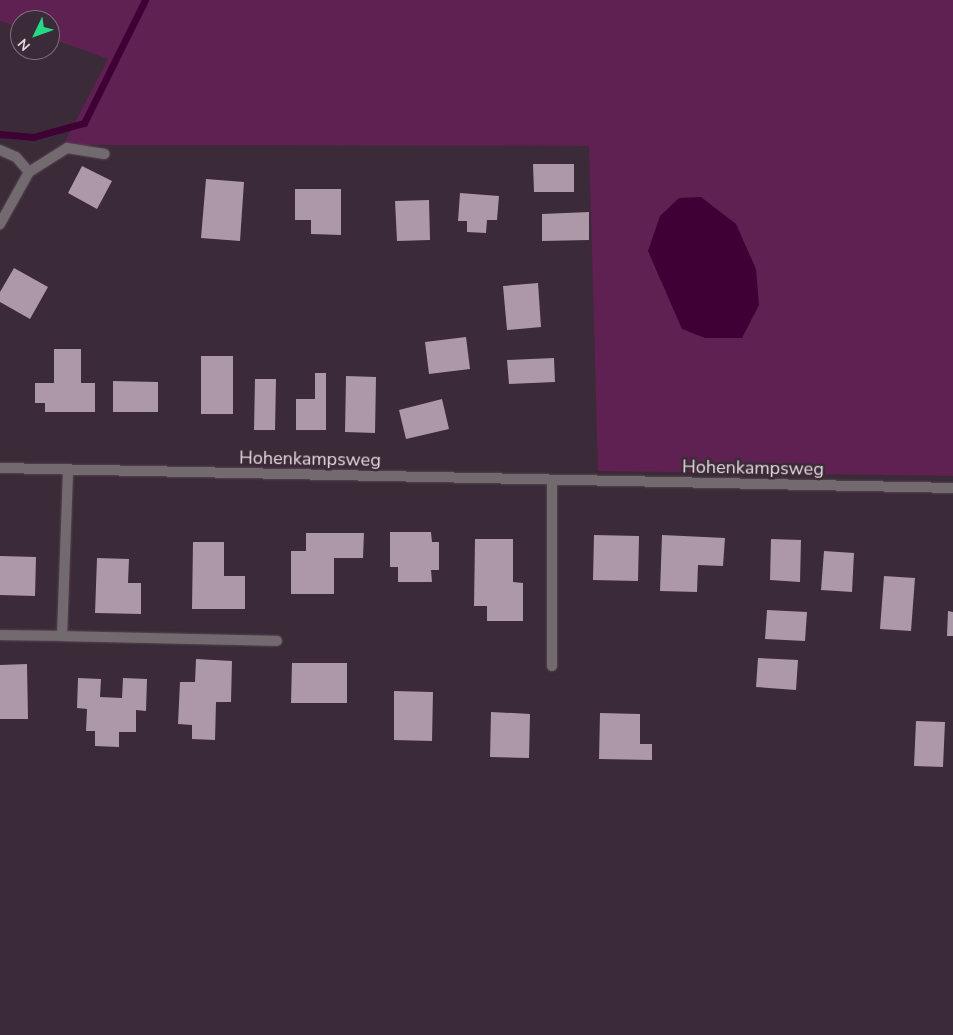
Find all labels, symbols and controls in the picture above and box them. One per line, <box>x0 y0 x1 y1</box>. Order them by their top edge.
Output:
north arrow <box>10 10 60 60</box>
text: N <box>14 34 35 55</box>
street label: Hohenkampsweg <box>239 447 381 471</box>
street label: Hohenkampsweg <box>682 456 824 480</box>

